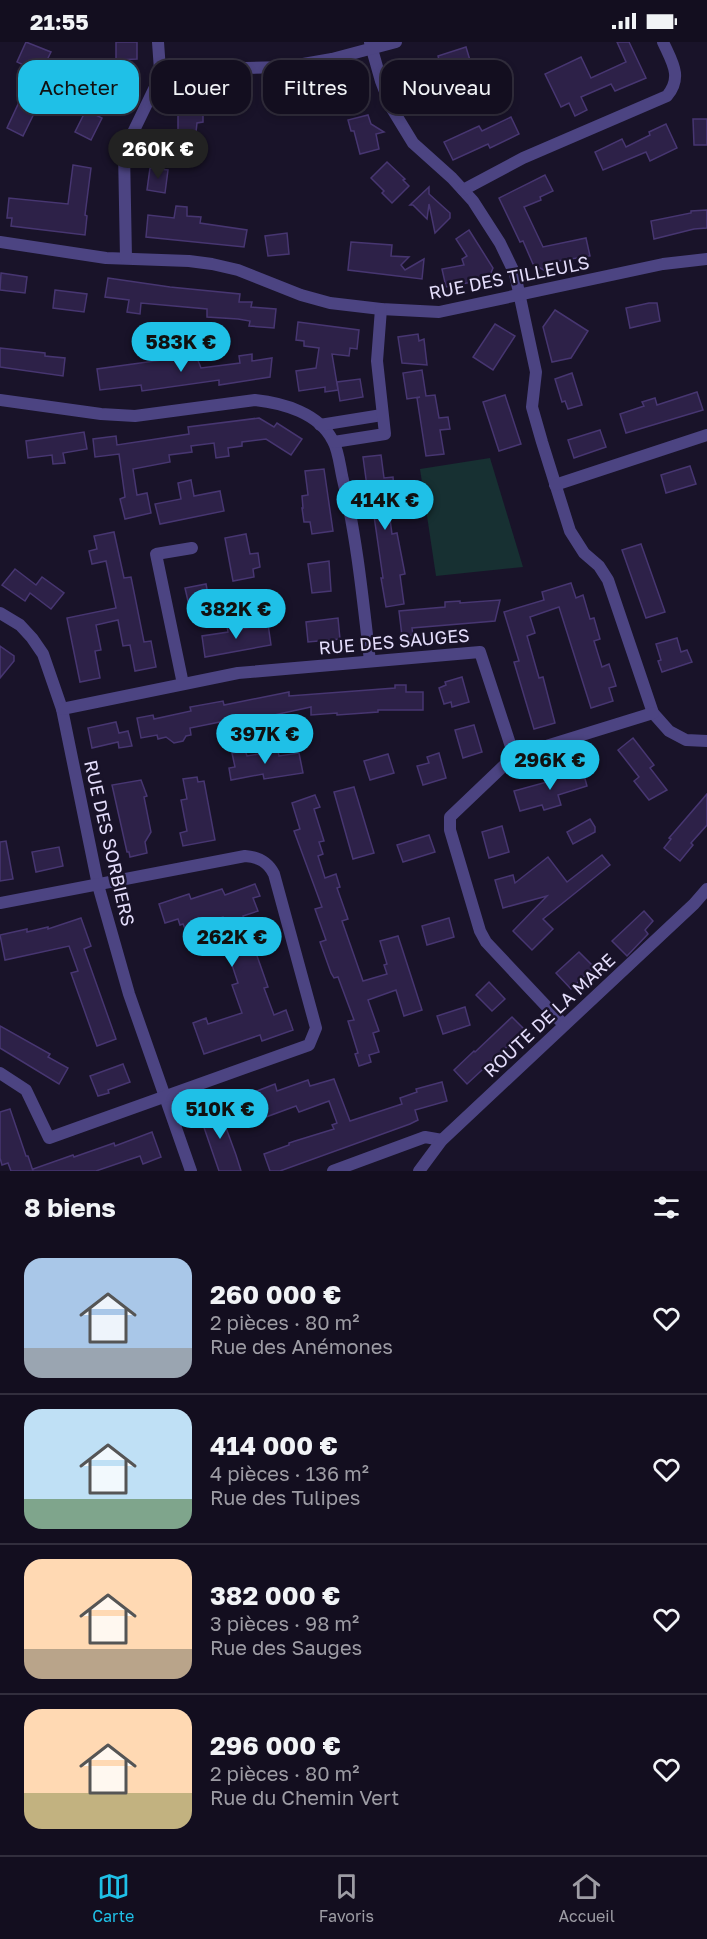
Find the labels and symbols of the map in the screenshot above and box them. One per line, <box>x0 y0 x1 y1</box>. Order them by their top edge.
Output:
pin: 260K € <box>109 129 207 180</box>
street label: RUE DES TILLEULS <box>427 251 591 303</box>
pin: 583K € <box>132 322 230 373</box>
pin: 414K € <box>336 480 434 531</box>
pin: 382K € <box>187 589 285 640</box>
street label: RUE DES SAUGES <box>318 623 470 659</box>
pin: 397K € <box>216 714 314 765</box>
pin: 296K € <box>501 740 599 791</box>
street label: RUE DES SORBIERS <box>80 758 140 928</box>
pin: 262K € <box>183 917 281 968</box>
street label: ROUTE DE LA MARE <box>479 948 619 1082</box>
pin: 510K € <box>171 1089 269 1140</box>

